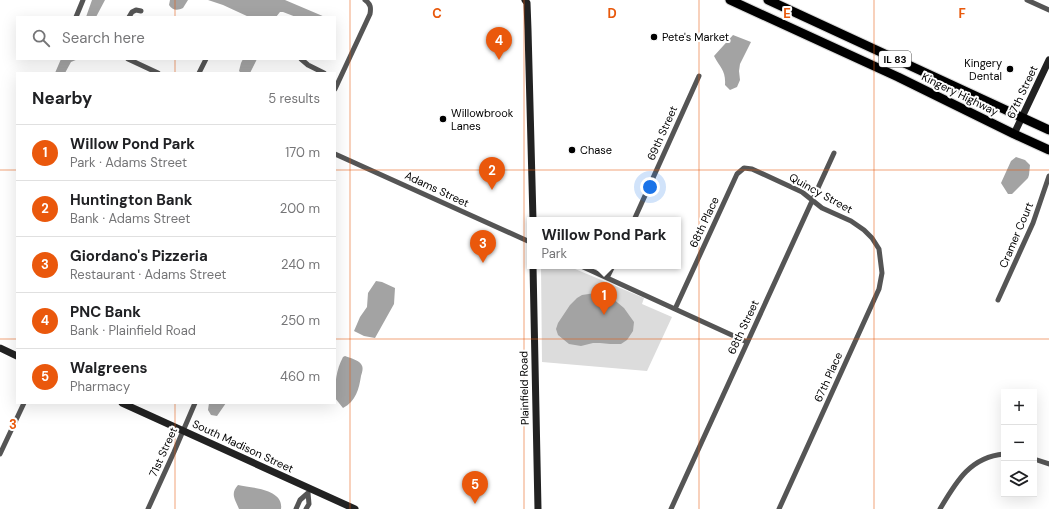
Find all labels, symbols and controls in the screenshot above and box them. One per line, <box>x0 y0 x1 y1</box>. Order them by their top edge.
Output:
text: C <box>432 5 442 22</box>
text: D <box>607 5 617 22</box>
text: E <box>783 5 791 22</box>
text: F <box>958 5 966 22</box>
search box <box>16 16 336 60</box>
icon: search <box>30 27 52 49</box>
pin: 4 <box>486 27 512 60</box>
text: Search here <box>62 28 145 48</box>
place label: Pete's Market <box>662 30 729 44</box>
marker: Pete's Market <box>649 32 659 42</box>
road number: IL 83 <box>879 51 911 67</box>
place label: Kingery Dental <box>964 56 1002 83</box>
street label: 67th Street <box>1004 63 1040 121</box>
marker: Kingery Dental <box>1005 64 1015 74</box>
street label: Kingery Highway <box>919 69 1001 119</box>
text: Nearby <box>32 87 92 109</box>
text: 5 results <box>268 90 320 107</box>
street label: 69th Street <box>644 104 680 162</box>
place label: Willowbrook Lanes <box>451 106 514 133</box>
marker: Willowbrook Lanes <box>438 114 448 124</box>
text: Willow Pond Park <box>70 134 195 154</box>
place label: Chase <box>580 143 612 157</box>
text: 1 <box>43 144 47 161</box>
text: 170 m <box>285 144 320 161</box>
marker: Chase <box>567 145 577 155</box>
text: Park · Adams Street <box>70 154 187 171</box>
pin: 2 <box>479 157 505 190</box>
street label: Adams Street <box>403 168 471 210</box>
street label: Quincy Street <box>787 170 855 216</box>
your location <box>640 177 660 197</box>
text: Huntington Bank <box>70 190 193 210</box>
street label: 68th Place <box>686 194 722 250</box>
text: 2 <box>41 200 49 217</box>
text: 200 m <box>280 200 320 217</box>
street label: Cramer Court <box>996 200 1036 270</box>
text: Bank · Adams Street <box>70 210 190 227</box>
popup <box>527 217 681 269</box>
text: Willow Pond Park <box>541 225 667 245</box>
pin: 3 <box>470 230 496 263</box>
text: Park <box>541 245 567 262</box>
text: Giordano's Pizzeria <box>70 246 208 266</box>
text: 3 <box>41 256 49 273</box>
text: 240 m <box>281 256 320 273</box>
text: Restaurant · Adams Street <box>70 266 226 283</box>
pin: 1 <box>591 282 617 315</box>
street label: 68th Street <box>724 298 762 356</box>
text: PNC Bank <box>70 302 141 322</box>
text: 4 <box>41 312 49 329</box>
text: 250 m <box>281 312 320 329</box>
text: Bank · Plainfield Road <box>70 322 196 339</box>
street label: 67th Place <box>811 350 845 404</box>
street label: Plainfield Road <box>516 351 532 425</box>
text: Walgreens <box>70 358 147 378</box>
text: 5 <box>41 368 49 385</box>
text: 460 m <box>280 368 320 385</box>
text: Pharmacy <box>70 378 130 395</box>
map controls <box>1001 389 1037 497</box>
button: + <box>1001 389 1037 425</box>
text: 3 <box>9 416 17 433</box>
street label: South Madison Street <box>190 416 296 476</box>
street label: 71st Street <box>146 425 180 479</box>
button: − <box>1001 425 1037 461</box>
button: layers <box>1001 461 1037 497</box>
pin: 5 <box>462 471 488 504</box>

